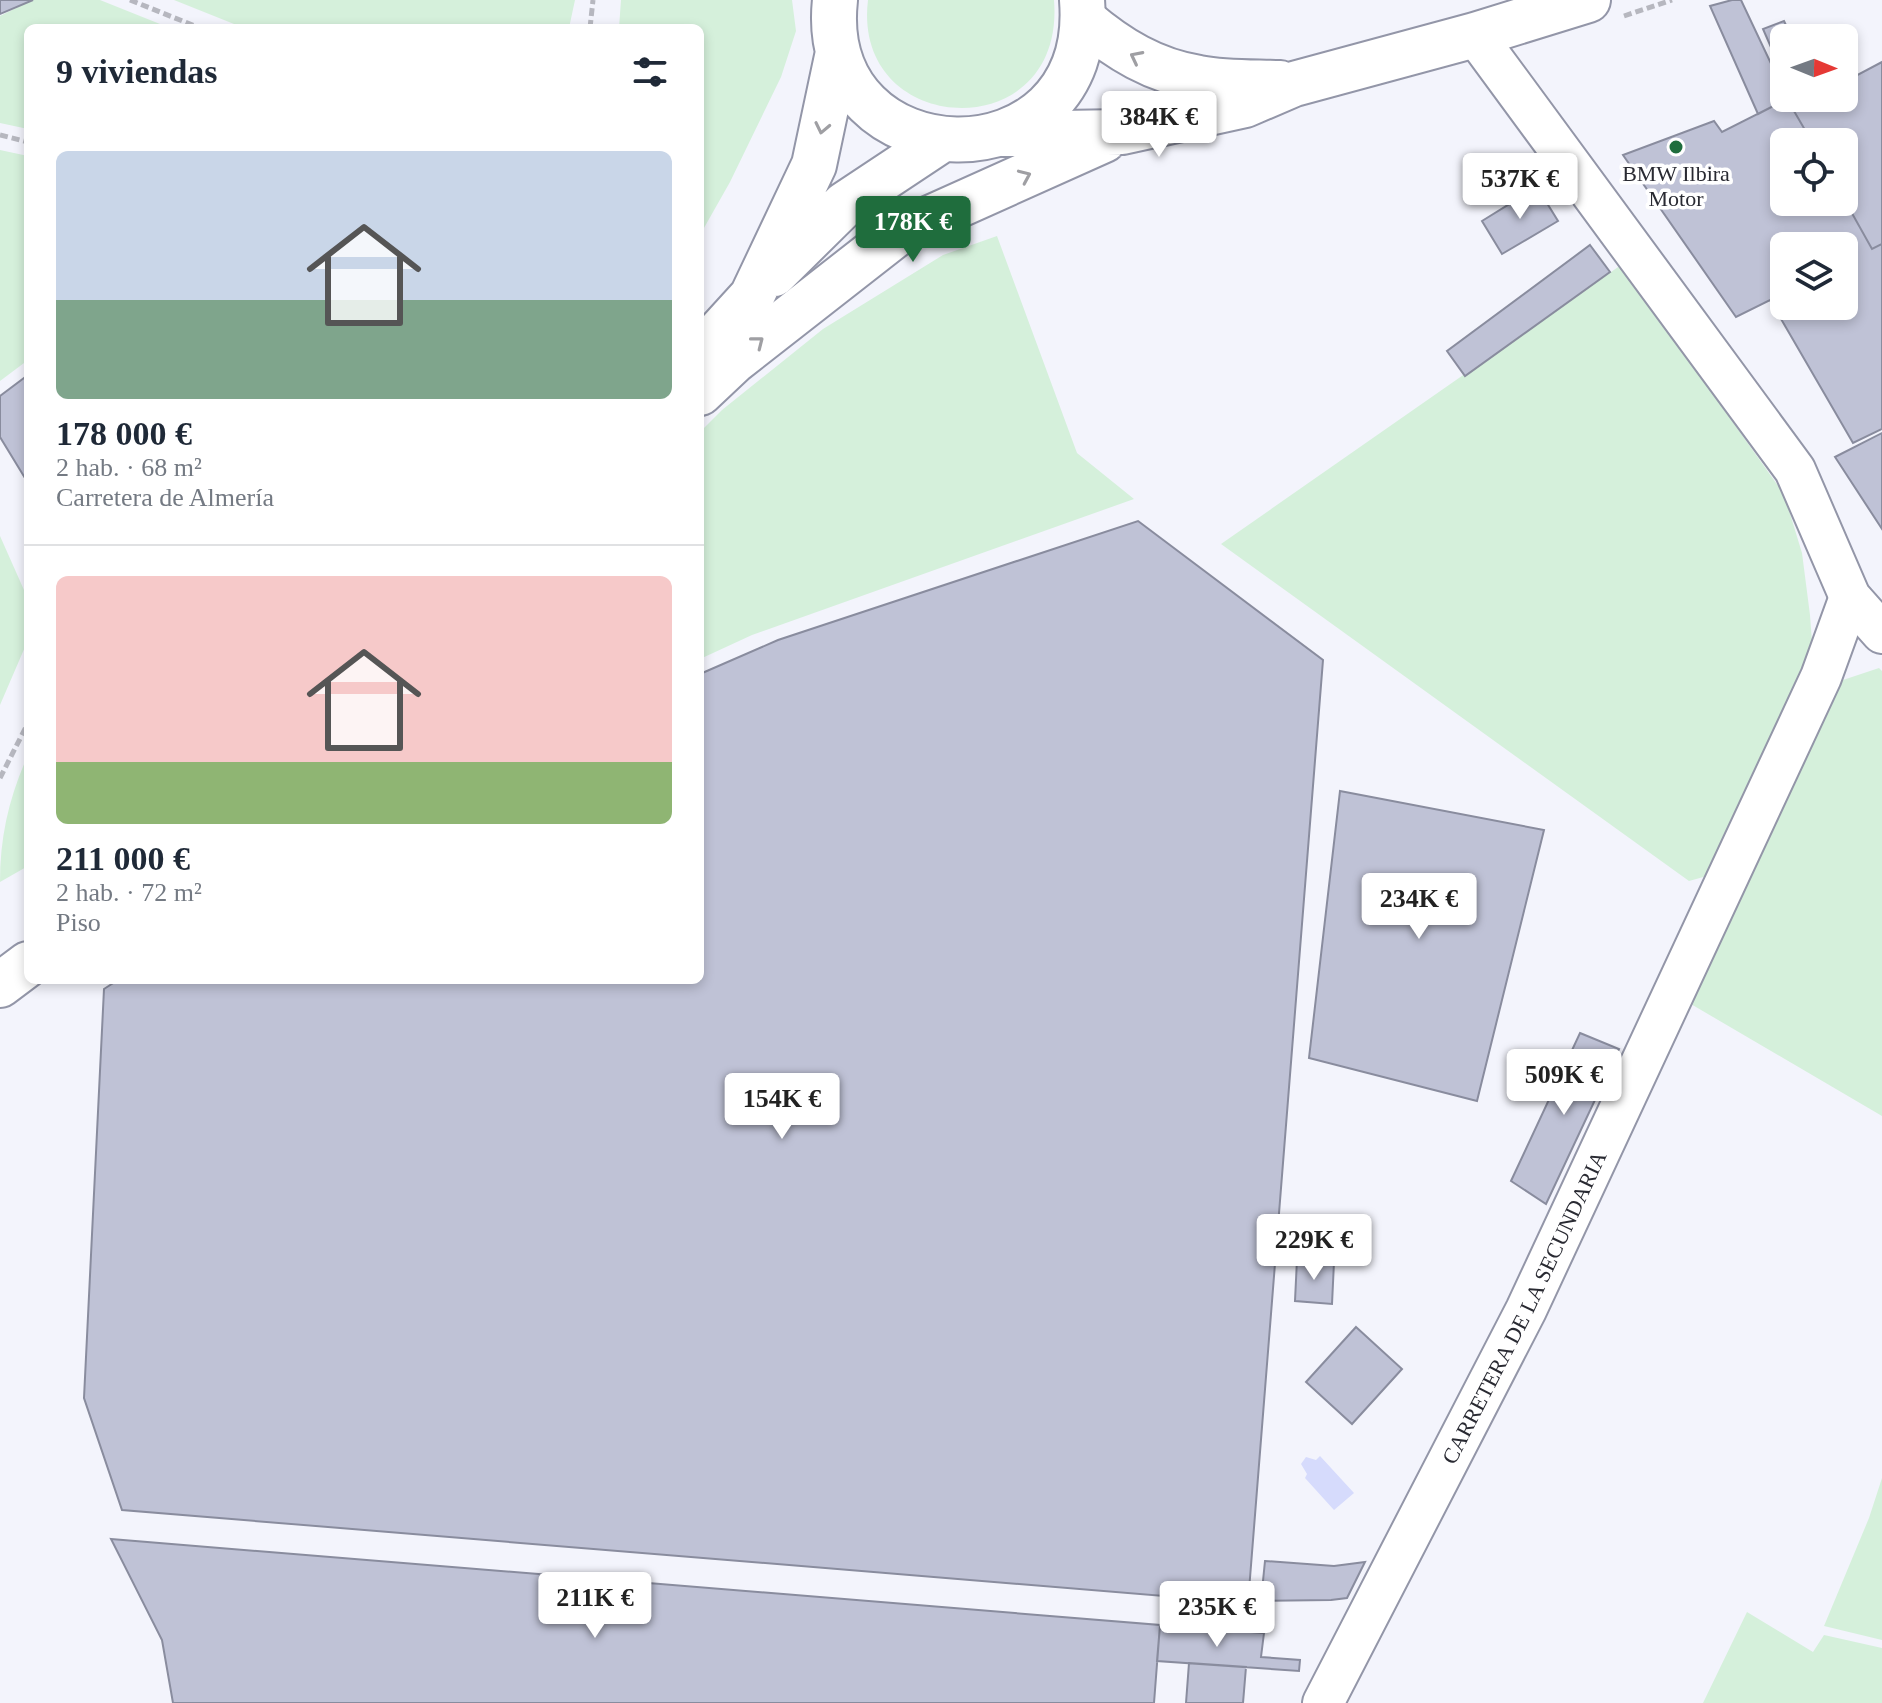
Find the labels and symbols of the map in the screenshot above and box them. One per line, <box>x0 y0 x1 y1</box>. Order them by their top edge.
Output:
north arrow <box>1770 24 1858 112</box>
one-way arrow <box>1130 51 1144 66</box>
pin: 384K € <box>1094 91 1224 159</box>
one-way arrow <box>814 121 831 134</box>
marker: BMW Ilbira Motor <box>1667 138 1685 156</box>
pin: 537K € <box>1455 153 1585 221</box>
place label: BMW Ilbira Motor <box>1622 161 1730 211</box>
one-way arrow <box>1016 169 1031 185</box>
pin: 178K € <box>848 196 978 264</box>
one-way arrow <box>749 337 764 351</box>
pin: 234K € <box>1354 873 1484 941</box>
pin: 509K € <box>1499 1049 1629 1117</box>
pin: 154K € <box>717 1073 847 1141</box>
street label: CARRETERA DE LA SECUNDARIA <box>1436 1147 1611 1468</box>
pin: 229K € <box>1249 1214 1379 1282</box>
pin: 211K € <box>530 1572 660 1640</box>
pin: 235K € <box>1152 1581 1282 1649</box>

